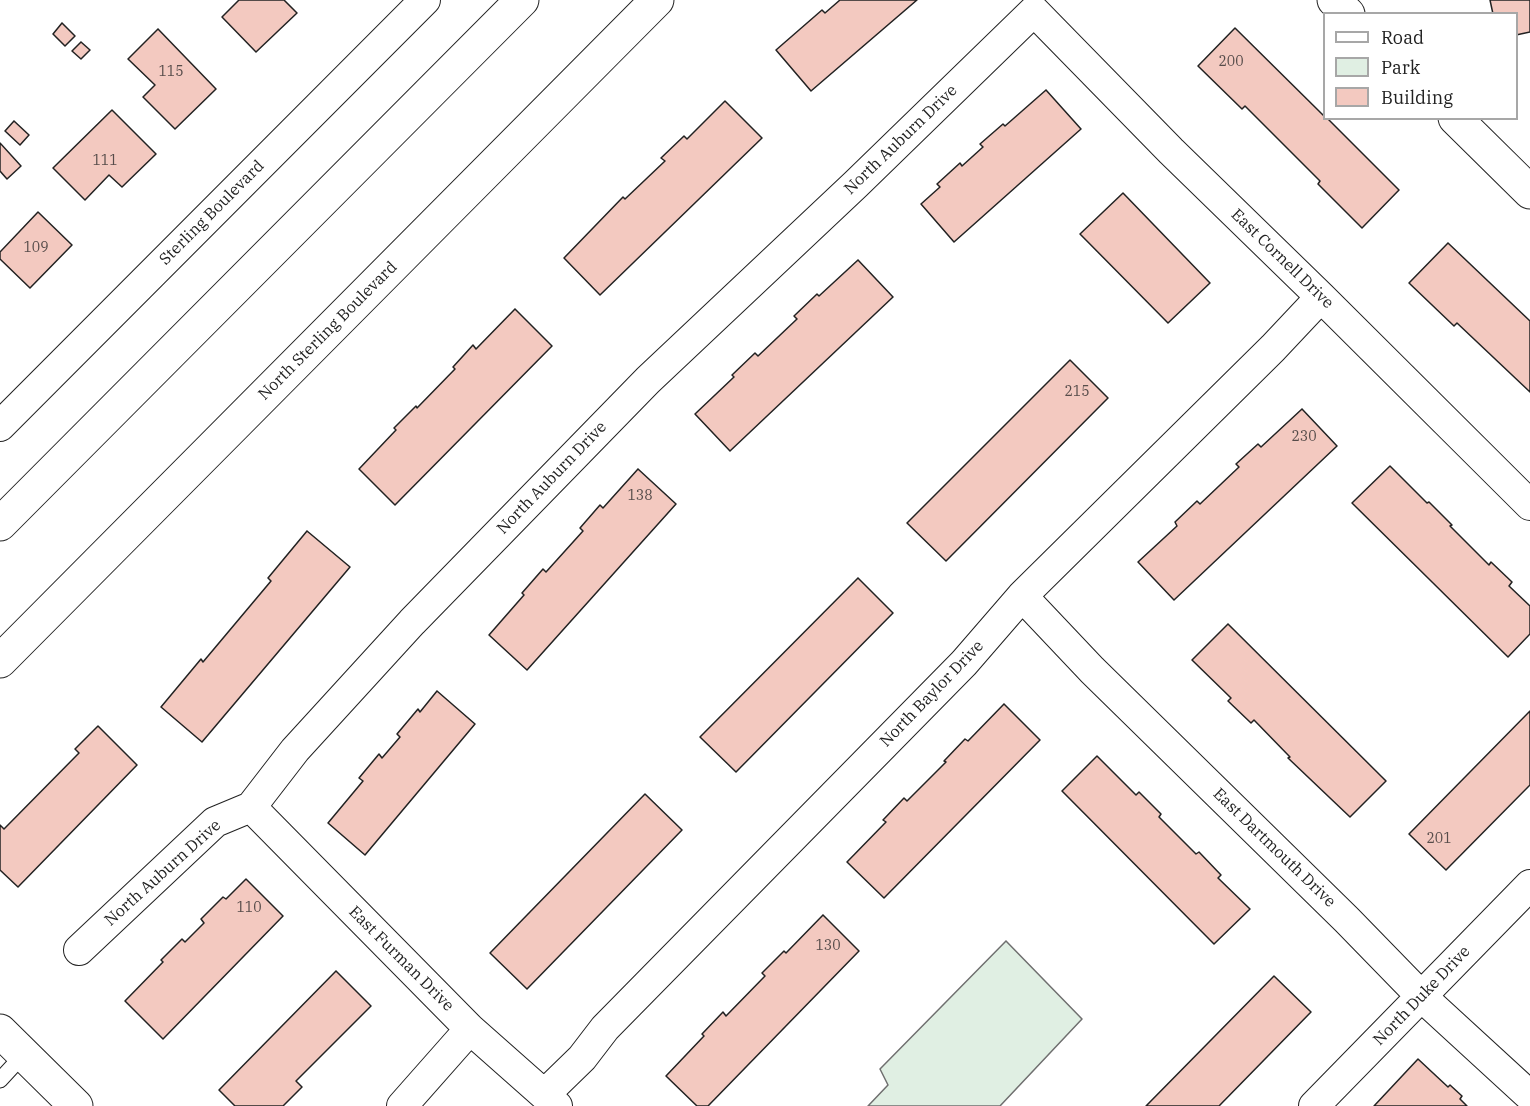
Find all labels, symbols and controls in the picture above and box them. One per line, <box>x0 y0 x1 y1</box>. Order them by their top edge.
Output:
legend <box>1323 12 1518 120</box>
text: Road <box>1381 26 1424 49</box>
house number: 200 <box>1218 54 1244 70</box>
text: Park <box>1381 56 1420 79</box>
house number: 115 <box>158 64 184 80</box>
street label: North Auburn Drive <box>841 81 961 199</box>
text: Building <box>1381 86 1453 109</box>
house number: 111 <box>92 153 118 169</box>
street label: Sterling Boulevard <box>156 157 268 269</box>
street label: East Cornell Drive <box>1227 205 1337 313</box>
house number: 109 <box>23 240 49 256</box>
street label: North Sterling Boulevard <box>255 258 401 404</box>
house number: 215 <box>1064 384 1090 400</box>
street label: North Auburn Drive <box>493 418 611 538</box>
house number: 230 <box>1291 429 1317 445</box>
house number: 138 <box>627 488 653 504</box>
street label: North Baylor Drive <box>876 637 988 751</box>
street label: East Dartmouth Drive <box>1209 785 1339 911</box>
street label: North Auburn Drive <box>101 816 225 930</box>
house number: 201 <box>1426 831 1452 847</box>
house number: 110 <box>236 900 262 916</box>
street label: East Furman Drive <box>344 902 458 1016</box>
house number: 130 <box>815 938 841 954</box>
street label: North Duke Drive <box>1370 942 1474 1050</box>

